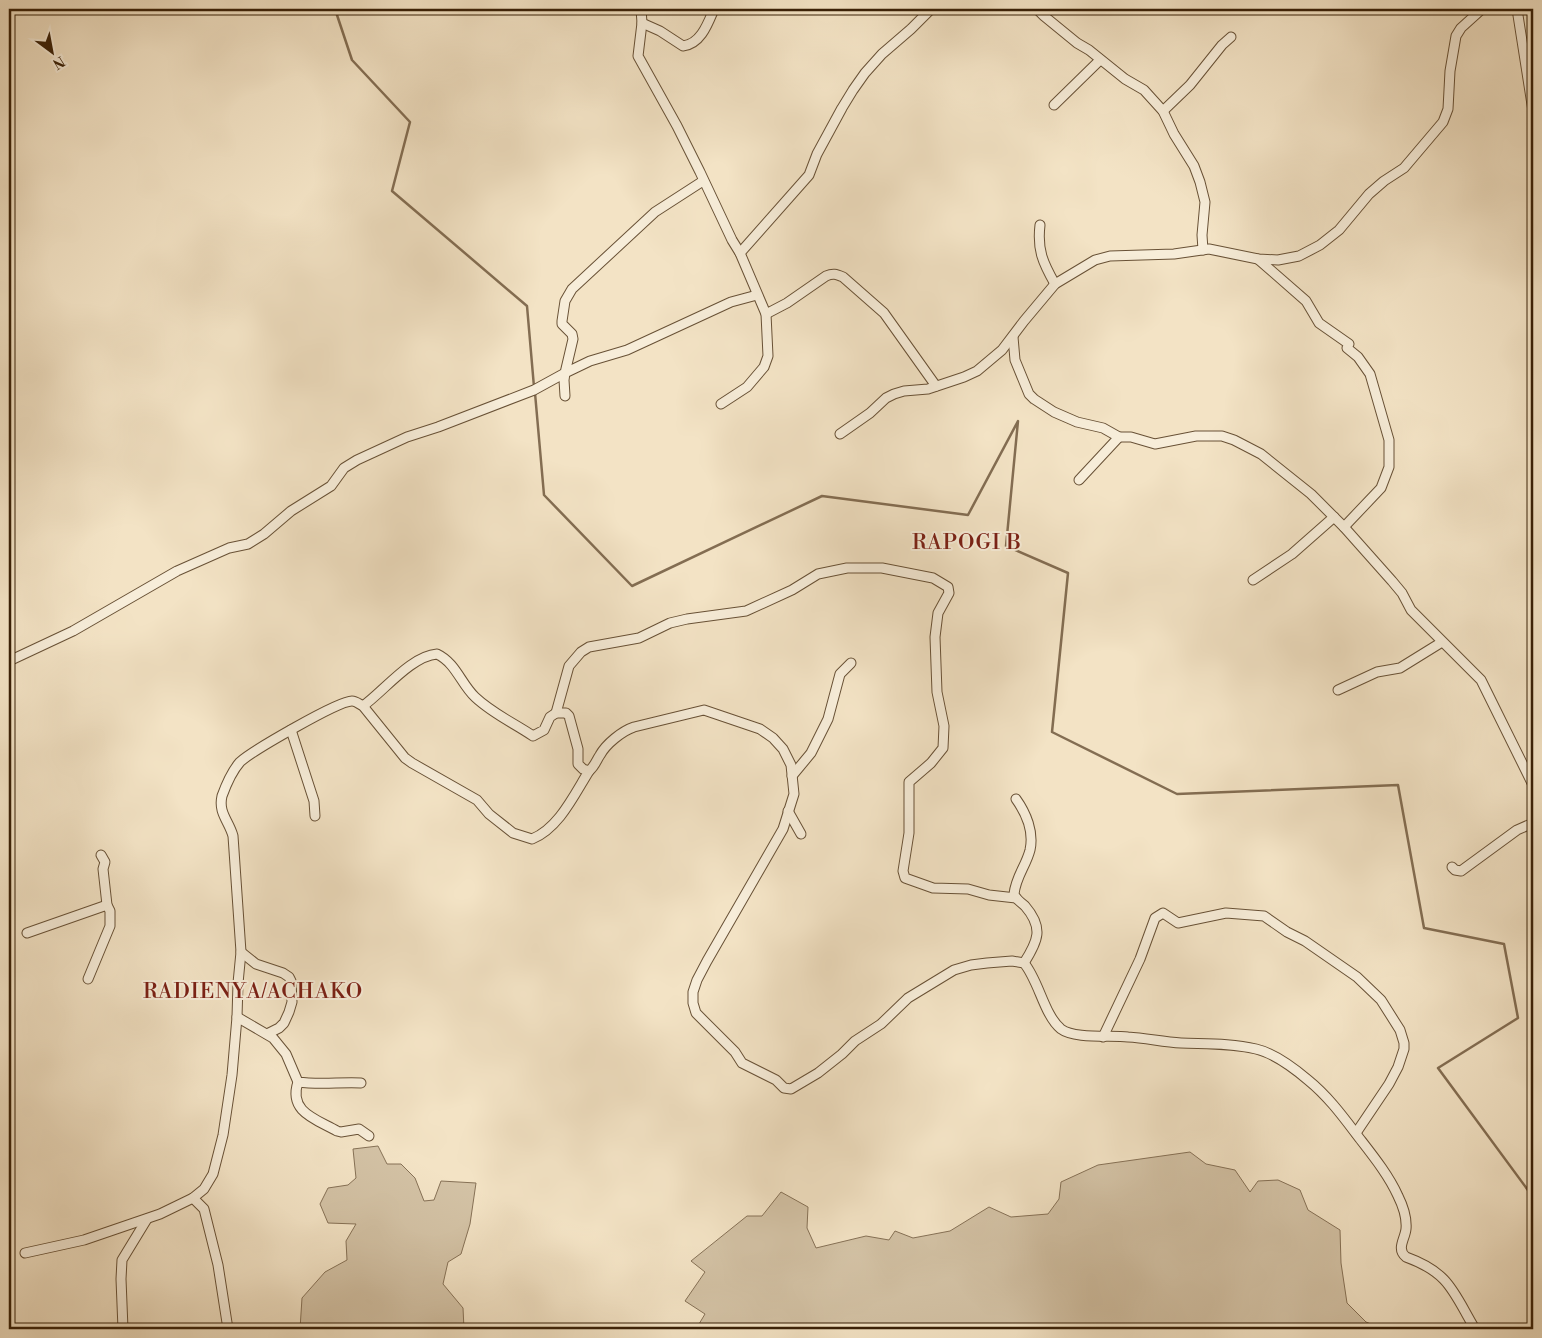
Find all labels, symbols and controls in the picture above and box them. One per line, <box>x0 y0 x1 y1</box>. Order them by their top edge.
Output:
north arrow <box>28 28 78 78</box>
text: N <box>49 52 68 73</box>
district label: RAPOGI B <box>912 530 1022 556</box>
district label: RADIENYA/ACHAKO <box>143 979 363 1005</box>

